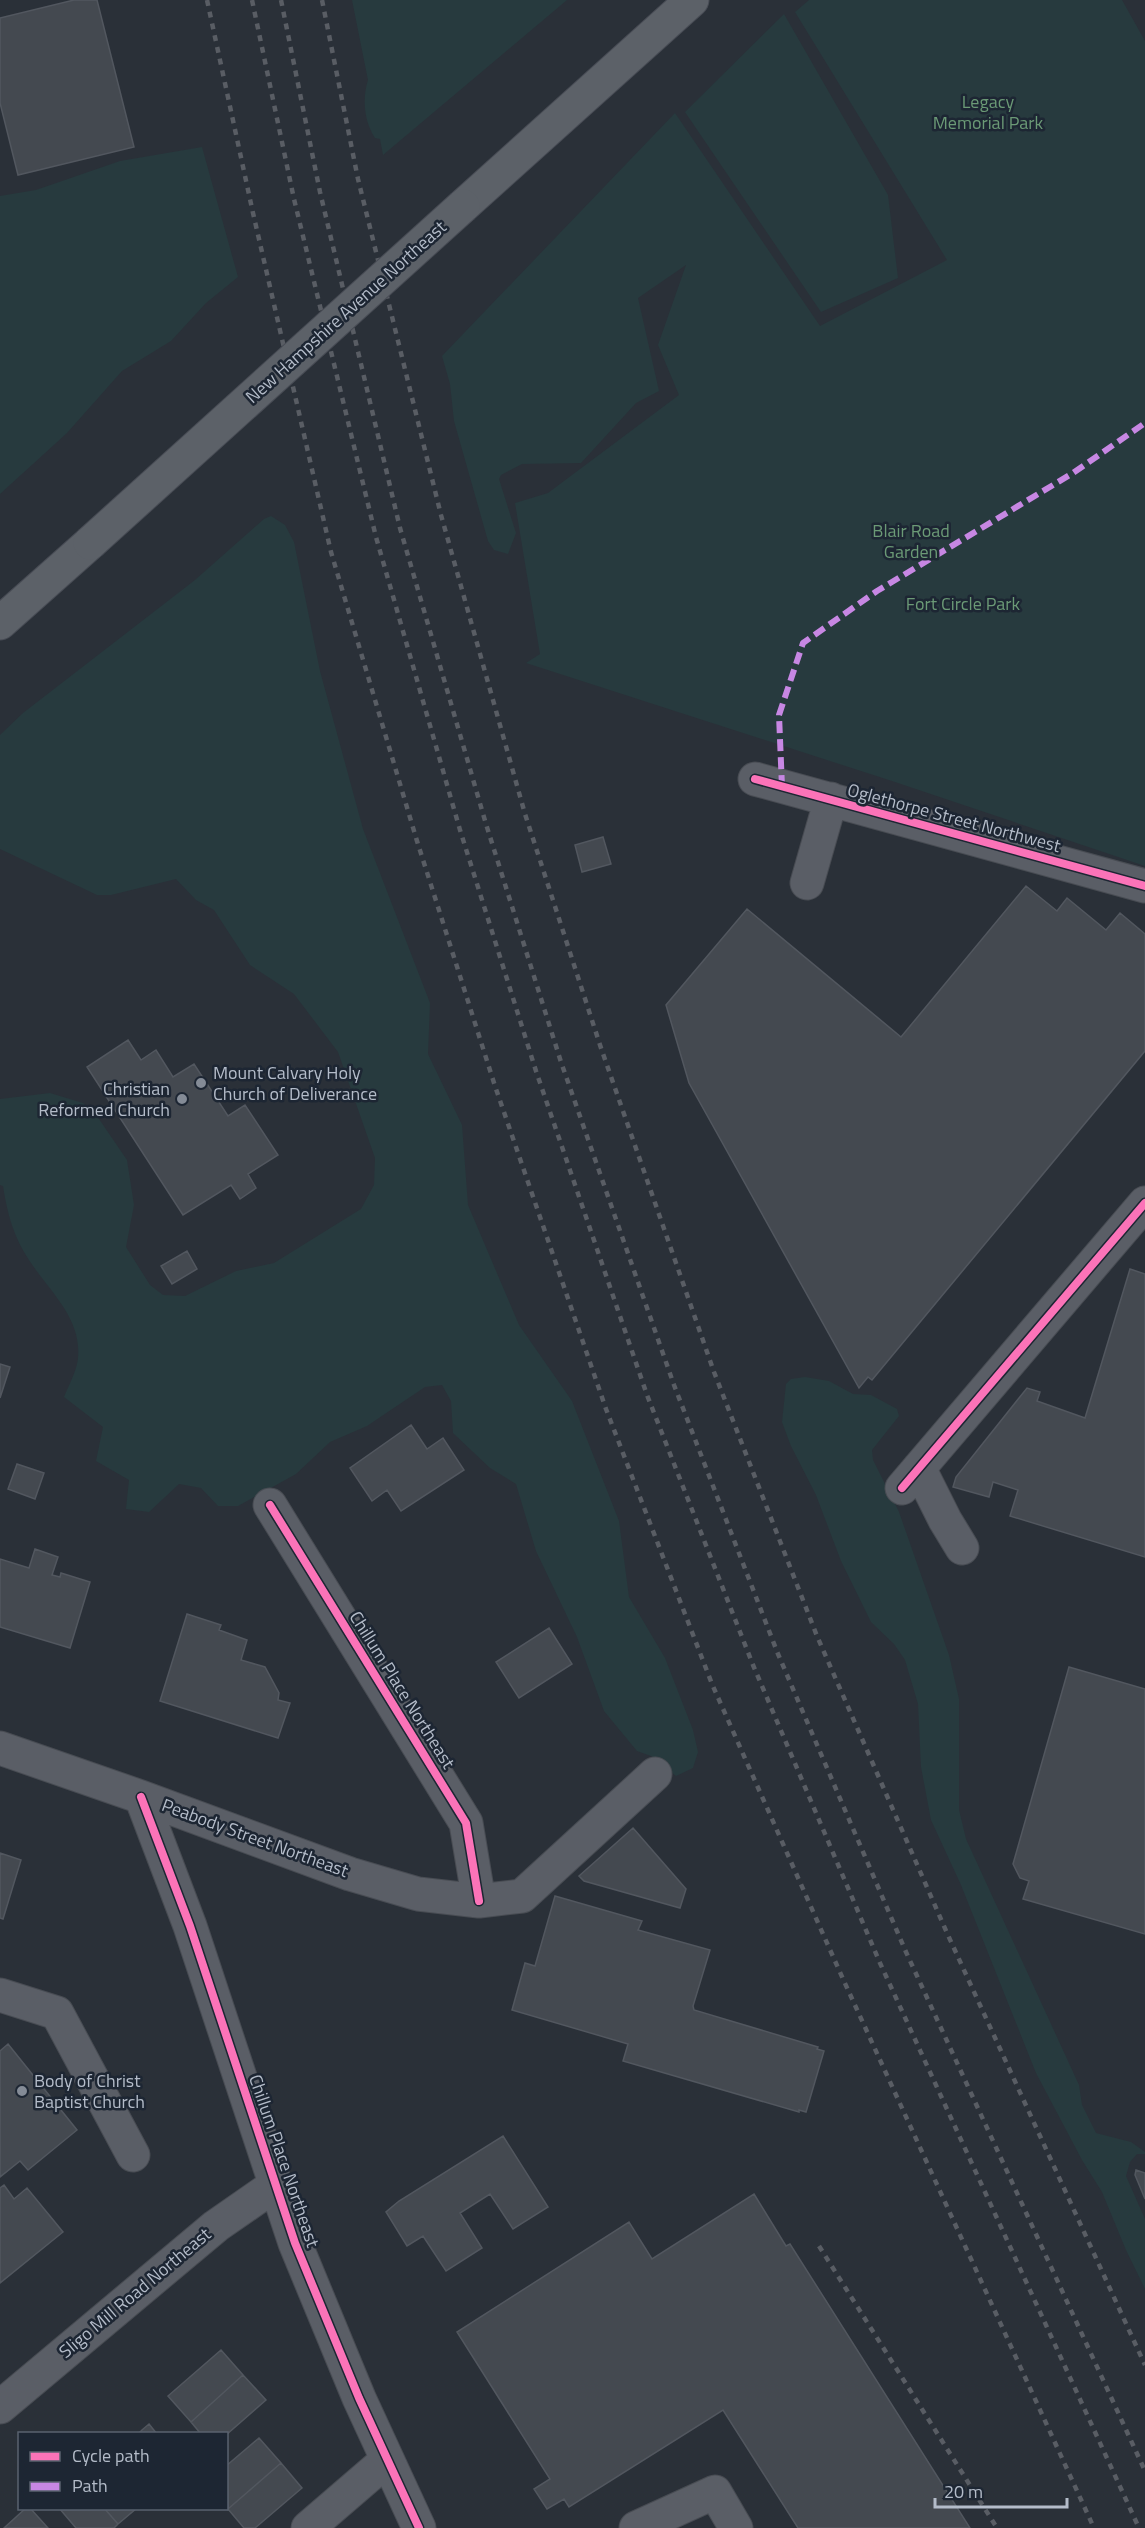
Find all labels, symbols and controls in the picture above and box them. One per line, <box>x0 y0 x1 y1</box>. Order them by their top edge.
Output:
park label: Legacy Memorial Park <box>933 88 1044 136</box>
street label: New Hampshire Avenue Northeast <box>239 213 453 409</box>
park label: Blair Road Garden <box>872 517 950 565</box>
park label: Fort Circle Park <box>906 590 1021 617</box>
street label: Oglethorpe Street Northwest <box>844 776 1065 859</box>
place label: Mount Calvary Holy Church of Deliverance <box>213 1059 377 1107</box>
place label: Christian Reformed Church <box>38 1075 170 1123</box>
marker: Mount Calvary Holy Church of Deliverance <box>194 1076 208 1090</box>
marker: Christian Reformed Church <box>175 1092 189 1106</box>
street label: Chillum Place Northeast <box>343 1606 462 1774</box>
street label: Peabody Street Northeast <box>158 1791 353 1884</box>
place label: Body of Christ Baptist Church <box>34 2067 145 2115</box>
street label: Chillum Place Northeast <box>242 2071 327 2252</box>
marker: Body of Christ Baptist Church <box>15 2084 29 2098</box>
street label: Sligo Mill Road Northeast <box>53 2220 217 2364</box>
legend <box>18 2432 228 2510</box>
text: Cycle path <box>72 2442 150 2469</box>
scale bar <box>935 2471 1067 2509</box>
text: Path <box>72 2472 108 2499</box>
text: 20 m <box>944 2478 983 2505</box>

